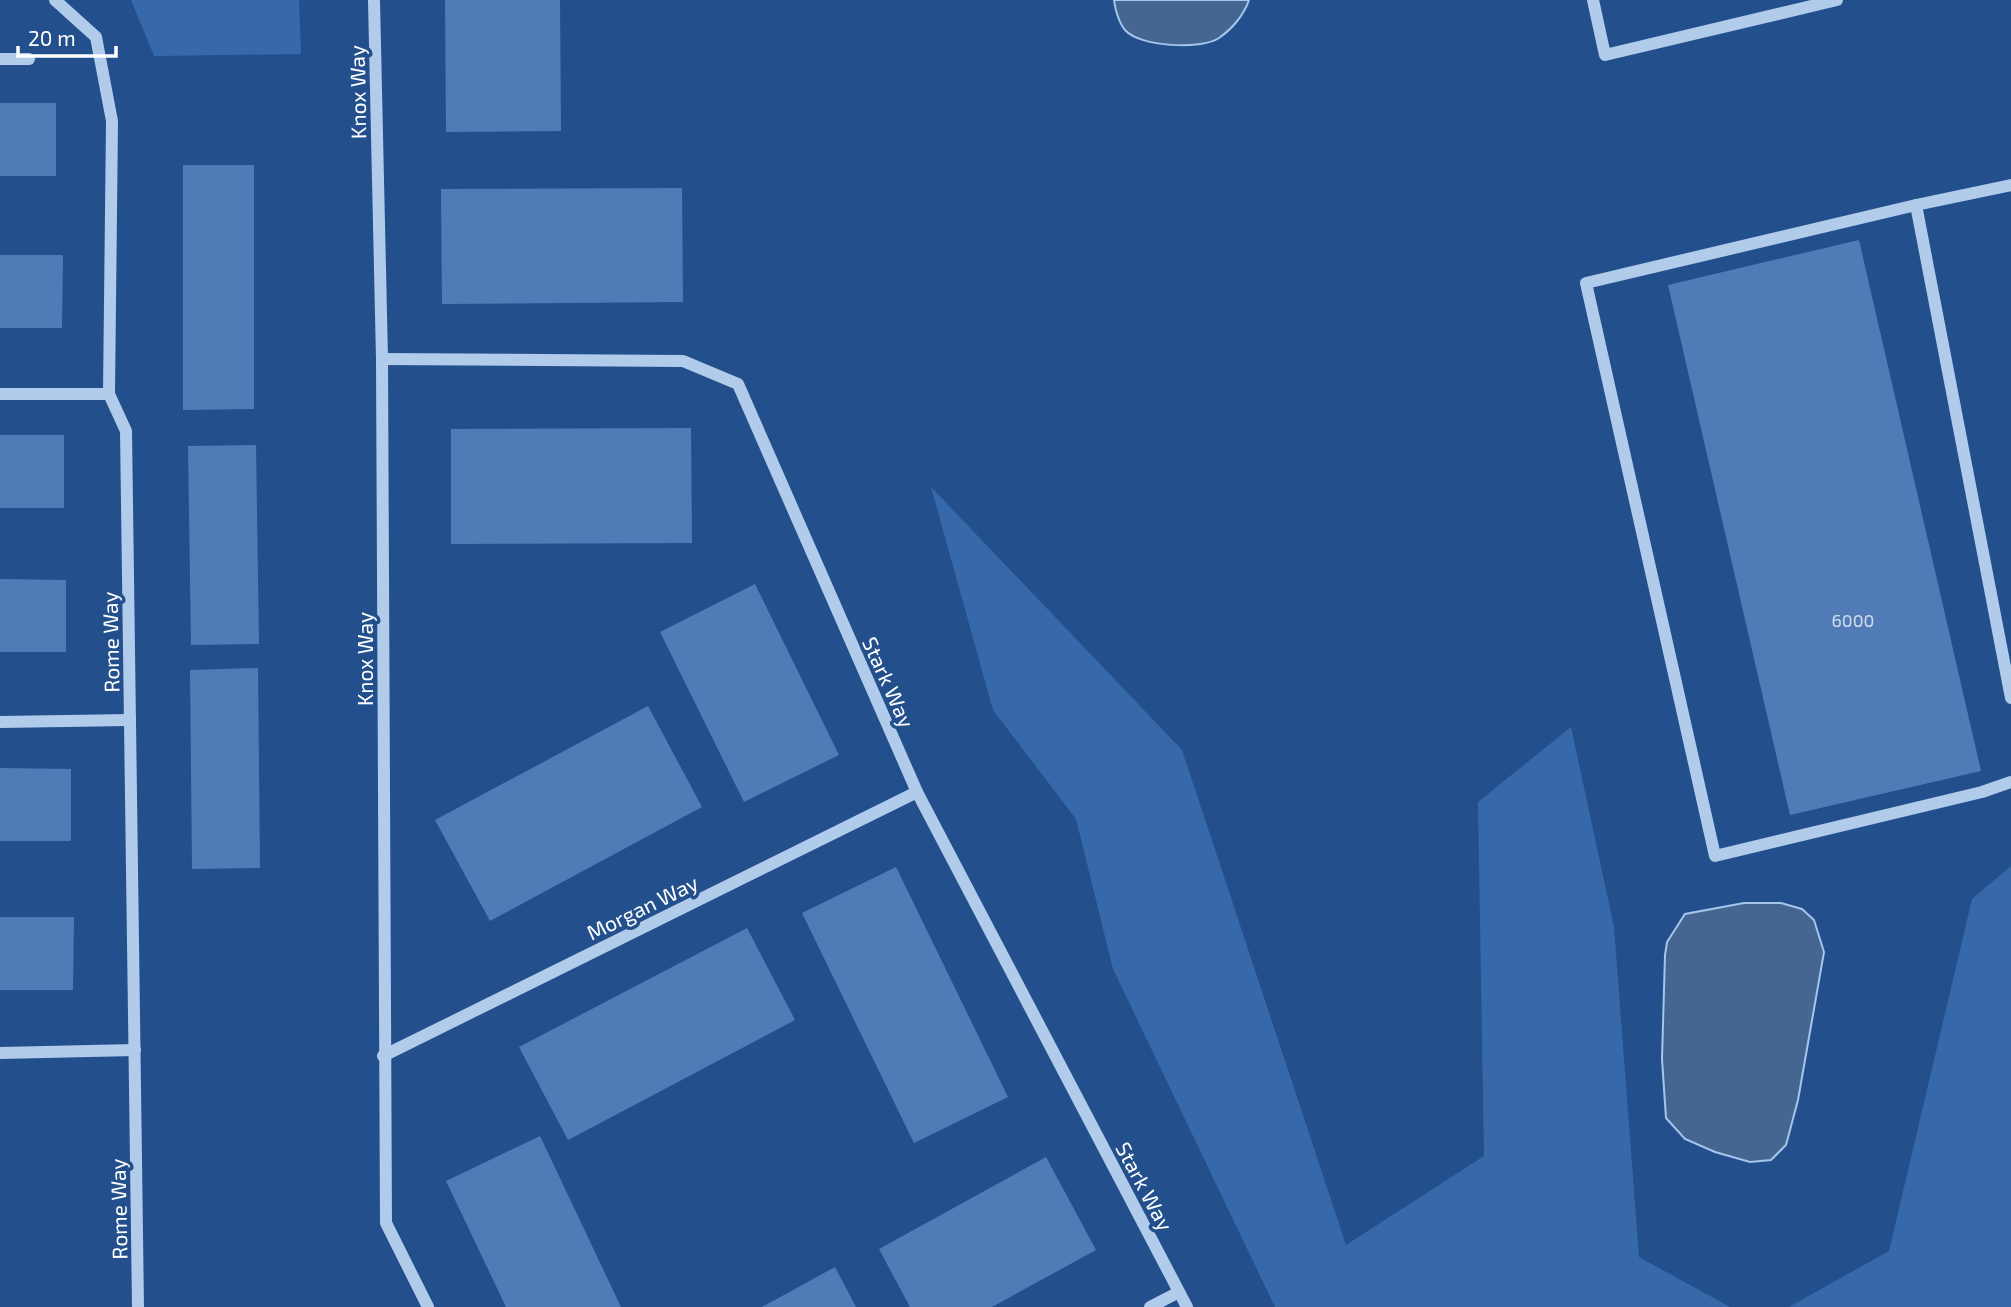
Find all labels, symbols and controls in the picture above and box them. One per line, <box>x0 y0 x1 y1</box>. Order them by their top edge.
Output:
scale bar <box>18 14 116 58</box>
text: 20 m <box>28 25 76 50</box>
street label: Knox Way <box>344 45 370 139</box>
street label: Rome Way <box>97 591 123 693</box>
house number: 6000 <box>1832 609 1874 631</box>
street label: Knox Way <box>352 612 377 706</box>
street label: Stark Way <box>858 633 920 731</box>
street label: Morgan Way <box>582 869 702 945</box>
street label: Stark Way <box>1111 1137 1179 1235</box>
street label: Rome Way <box>105 1158 131 1260</box>

